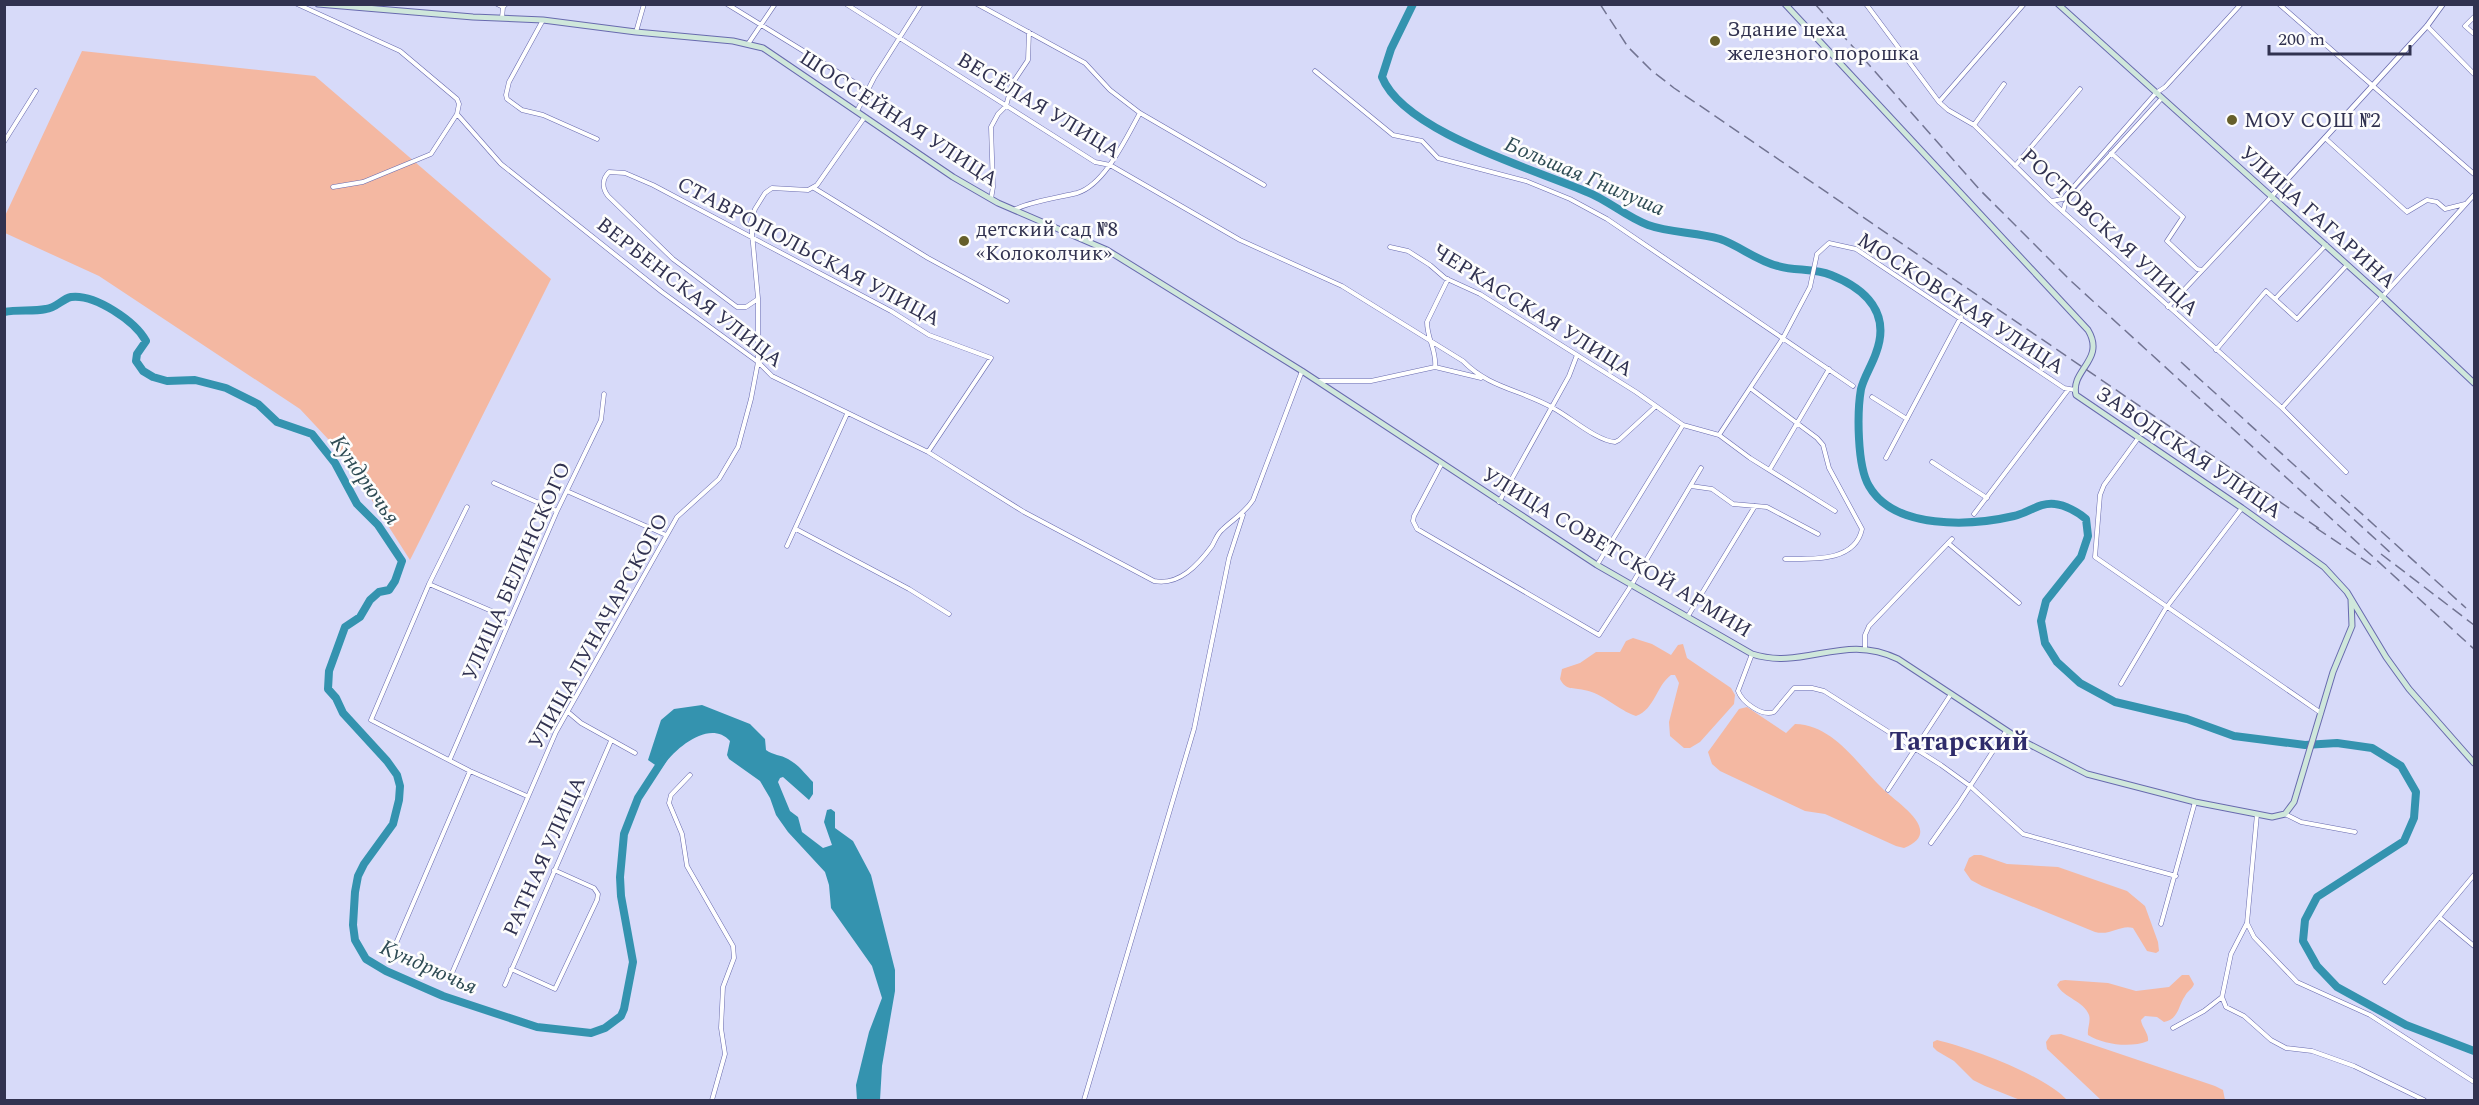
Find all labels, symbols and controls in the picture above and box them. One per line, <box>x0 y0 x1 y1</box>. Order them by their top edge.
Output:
place label: Здание цеха железного порошка <box>1727 14 1920 70</box>
scale bar <box>2269 18 2410 56</box>
text: 200 m <box>2278 26 2325 53</box>
marker: Здание цеха железного порошка <box>1708 34 1722 48</box>
street label: ШОССЕЙНАЯ УЛИЦА <box>793 42 1005 196</box>
street label: ВЕСЁЛАЯ УЛИЦА <box>951 44 1127 168</box>
place label: МОУ СОШ №2 <box>2244 105 2381 137</box>
marker: МОУ СОШ №2 <box>2225 113 2239 127</box>
water label: Большая Гнилуша <box>1499 128 1670 225</box>
street label: УЛИЦА ГАГАРИНА <box>2232 138 2403 297</box>
street label: РОСТОВСКАЯ УЛИЦА <box>2013 141 2206 324</box>
street label: СТАВРОПОЛЬСКАЯ УЛИЦА <box>671 169 946 335</box>
street label: ВЕРБЕНСКАЯ УЛИЦА <box>589 210 790 376</box>
place label: детский сад №8 «Колоколчик» <box>976 214 1118 270</box>
street label: МОСКОВСКАЯ УЛИЦА <box>1851 225 2071 383</box>
marker: детский сад №8 «Колоколчик» <box>957 234 971 248</box>
street label: ЧЕРКАССКАЯ УЛИЦА <box>1426 236 1639 386</box>
street label: ЗАВОДСКАЯ УЛИЦА <box>2089 378 2288 527</box>
water label: Кундрючья <box>322 428 408 532</box>
street label: УЛИЦА БЕЛИНСКОГО <box>454 457 580 686</box>
street label: УЛИЦА СОВЕТСКОЙ АРМИИ <box>1475 459 1758 646</box>
street label: УЛИЦА ЛУНАЧАРСКОГО <box>520 508 677 755</box>
district label: Татарский <box>1889 721 2029 763</box>
street label: РАТНАЯ УЛИЦА <box>495 771 595 942</box>
water label: Кундрючья <box>374 931 483 1004</box>

